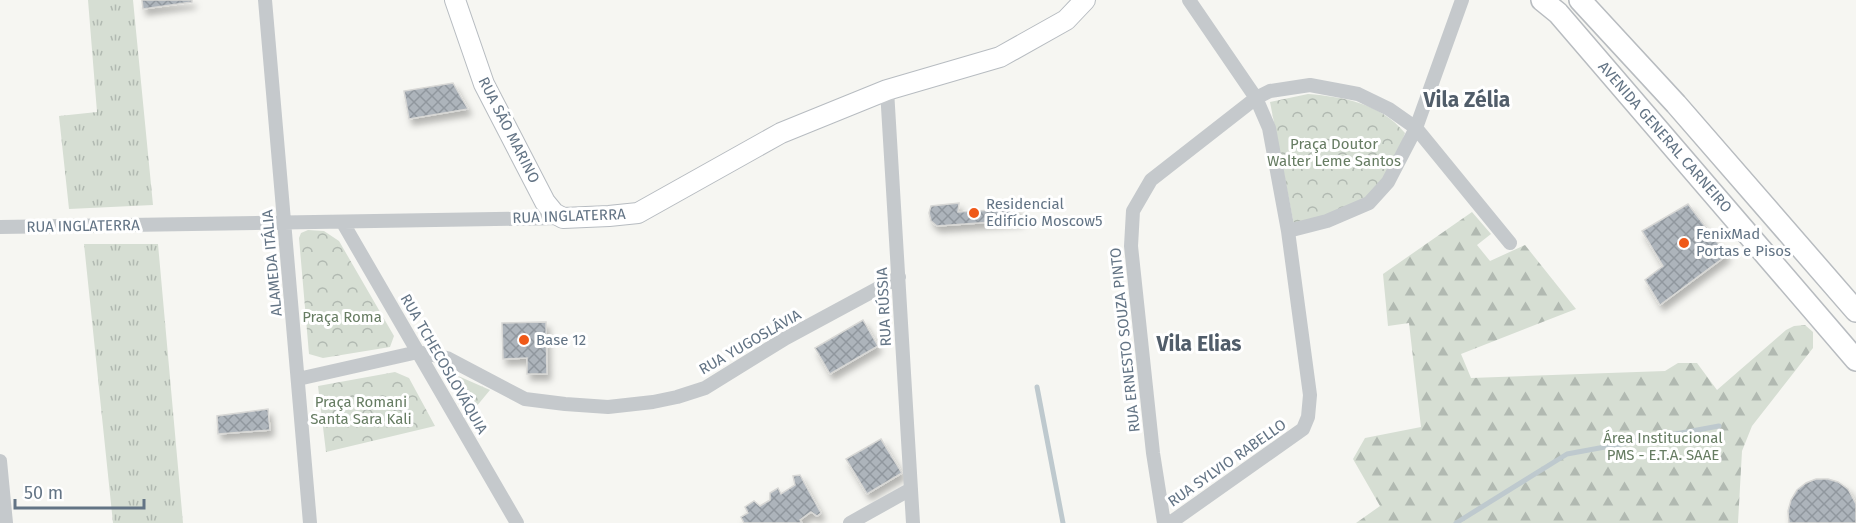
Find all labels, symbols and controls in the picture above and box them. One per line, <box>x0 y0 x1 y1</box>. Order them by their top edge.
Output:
street label: AVENIDA GENERAL CARNEIRO <box>1594 58 1736 216</box>
street label: RUA SÃO MARINO <box>475 74 543 186</box>
district label: Vila Zélia <box>1423 87 1510 113</box>
park label: Praça Doutor Walter Leme Santos <box>1267 135 1401 170</box>
place label: Residencial Edifício Moscow5 <box>986 195 1103 230</box>
street label: RUA INGLATERRA <box>512 205 626 227</box>
marker: Residencial Edifício Moscow5 <box>967 206 981 220</box>
street label: ALAMEDA ITÁLIA <box>258 209 286 317</box>
street label: RUA INGLATERRA <box>26 216 140 236</box>
place label: FenixMad Portas e Pisos <box>1696 225 1791 260</box>
marker: FenixMad Portas e Pisos <box>1677 236 1691 250</box>
street label: RUA ERNESTO SOUZA PINTO <box>1106 247 1144 433</box>
street label: RUA RÚSSIA <box>873 267 895 347</box>
street label: RUA TCHECOSLOVÁQUIA <box>397 291 492 438</box>
street label: RUA YUGOSLÁVIA <box>696 305 805 378</box>
park label: Praça Roma <box>302 308 382 326</box>
place label: Base 12 <box>536 331 586 349</box>
district label: Vila Elias <box>1156 331 1241 357</box>
marker: Base 12 <box>517 333 531 347</box>
park label: Praça Romani Santa Sara Kali <box>310 393 412 428</box>
street label: RUA SYLVIO RABELLO <box>1164 415 1290 511</box>
park label: Área Institucional PMS - E.T.A. SAAE <box>1603 429 1723 464</box>
scale bar <box>15 472 144 510</box>
text: 50 m <box>24 482 63 504</box>

